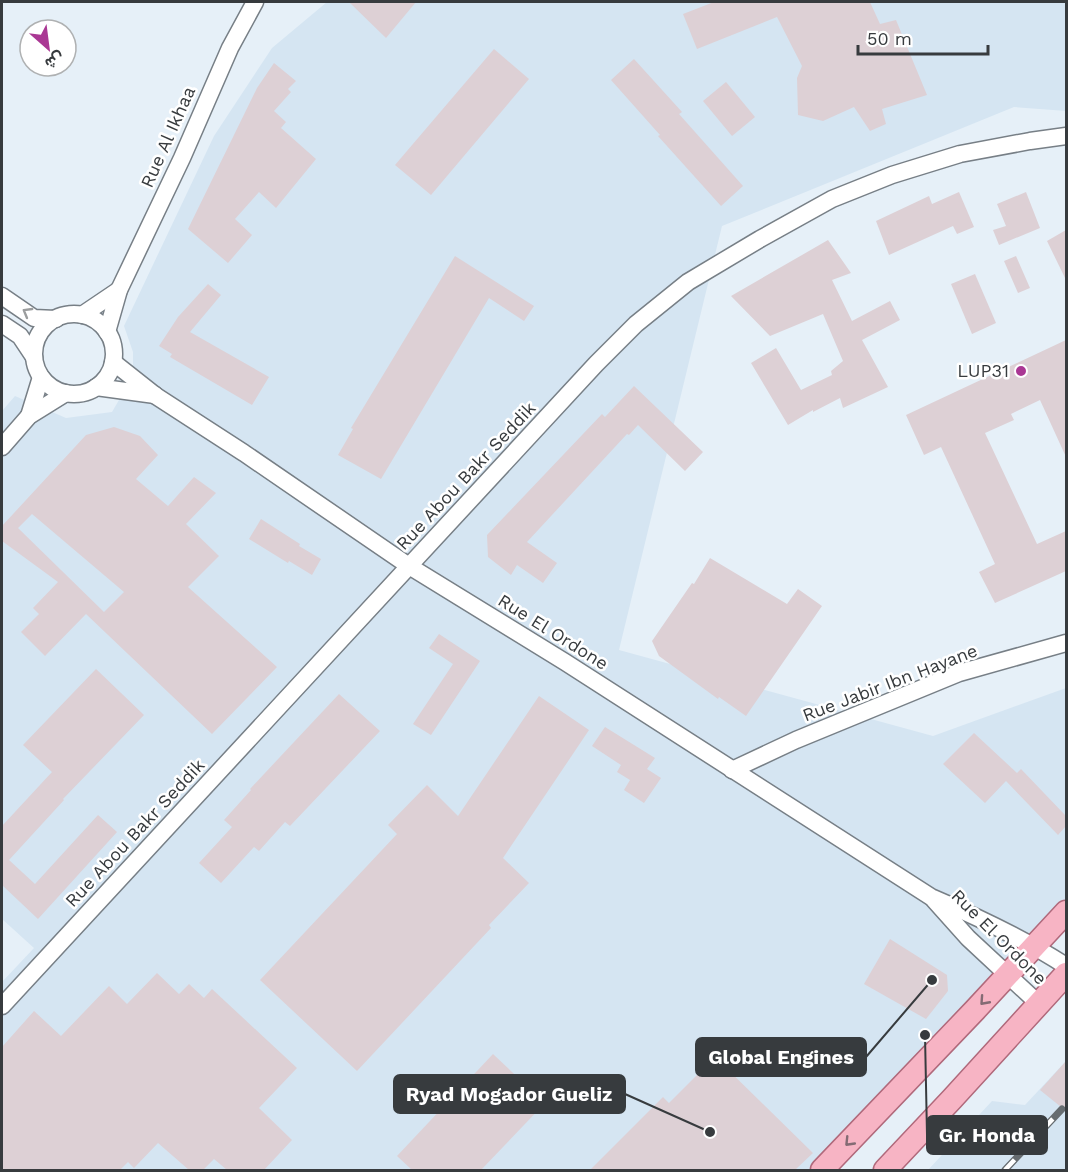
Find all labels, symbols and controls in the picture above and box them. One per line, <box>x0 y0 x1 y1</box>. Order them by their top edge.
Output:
north arrow <box>18 18 78 78</box>
scale bar <box>858 18 988 56</box>
text: 50 m <box>867 28 912 49</box>
text: ش <box>42 48 68 74</box>
street label: Rue Al Ikhaa <box>136 83 199 191</box>
one-way arrow <box>23 308 33 320</box>
place label: LUP31 <box>957 360 1009 381</box>
marker: LUP31 <box>1014 364 1028 378</box>
street label: Rue Abou Bakr Seddik <box>392 397 540 554</box>
street label: Rue El Ordone <box>494 589 612 674</box>
street label: Rue Jabir Ibn Hayane <box>799 639 980 726</box>
street label: Rue Abou Bakr Seddik <box>61 754 209 911</box>
street label: Rue El Ordone <box>947 885 1051 989</box>
one-way arrow <box>980 994 991 1005</box>
callout: Global Engines <box>696 1038 866 1076</box>
text: Global Engines <box>708 1045 854 1069</box>
callout: Ryad Mogador Gueliz <box>394 1075 625 1113</box>
text: Ryad Mogador Gueliz <box>406 1082 612 1106</box>
callout: Gr. Honda <box>927 1116 1047 1154</box>
text: Gr. Honda <box>939 1123 1036 1147</box>
one-way arrow <box>845 1135 856 1146</box>

